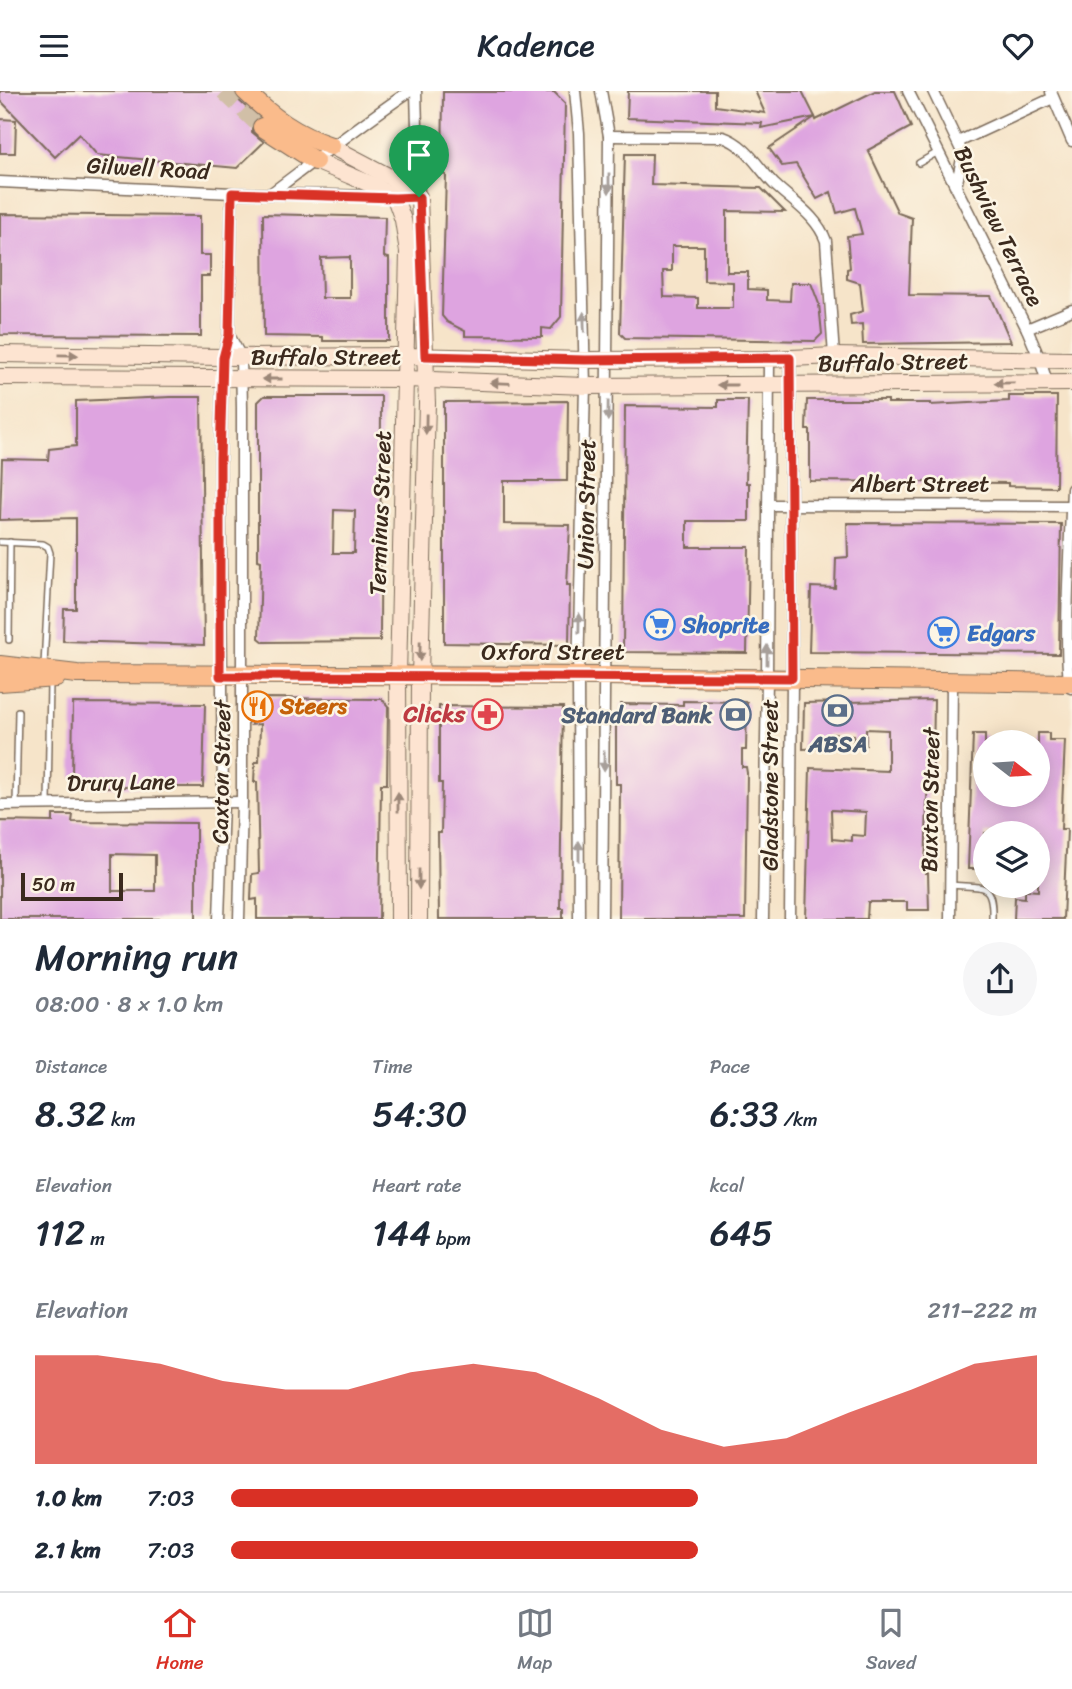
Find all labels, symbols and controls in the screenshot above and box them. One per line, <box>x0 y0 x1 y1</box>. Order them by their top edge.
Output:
text: Kadence <box>477 17 595 74</box>
icon: menu <box>35 27 73 65</box>
icon: heart <box>999 27 1037 65</box>
pin <box>389 125 449 197</box>
icon: arrive <box>400 136 438 174</box>
street label: Bushview Terrace <box>942 139 1055 314</box>
street label: Gilwell Road <box>85 145 212 192</box>
one-way arrow <box>603 172 615 194</box>
one-way arrow <box>578 311 589 333</box>
street label: Buffalo Street <box>251 337 401 378</box>
street label: Buffalo Street <box>818 341 969 384</box>
one-way arrow <box>57 350 79 361</box>
one-way arrow <box>261 373 283 385</box>
one-way arrow <box>489 377 511 388</box>
one-way arrow <box>993 377 1015 388</box>
one-way arrow <box>716 379 738 391</box>
one-way arrow <box>602 400 613 422</box>
one-way arrow <box>420 413 432 435</box>
street label: Terminus Street <box>357 430 404 596</box>
street label: Union Street <box>565 439 608 569</box>
street label: Albert Street <box>850 464 989 505</box>
place label: Shoprite <box>681 605 770 646</box>
supermarket icon: Shoprite <box>642 608 676 642</box>
one-way arrow <box>573 612 585 634</box>
place label: Edgars <box>967 613 1036 654</box>
supermarket icon: Edgars <box>927 616 961 650</box>
street label: Oxford Street <box>481 632 625 673</box>
one-way arrow <box>415 641 426 663</box>
one-way arrow <box>761 644 773 666</box>
place label: Steers <box>279 686 348 727</box>
restaurant icon: Steers <box>240 689 274 723</box>
bank icon: ABSA <box>821 693 855 727</box>
place label: Clicks <box>402 694 466 735</box>
place label: Standard Bank <box>561 695 713 736</box>
pharmacy icon: Clicks <box>471 697 505 731</box>
street label: Caxton Street <box>200 698 243 844</box>
bank icon: Standard Bank <box>718 698 752 732</box>
street label: Gladstone Street <box>750 699 791 871</box>
place label: ABSA <box>808 724 868 765</box>
street label: Buxton Street <box>909 725 952 873</box>
north arrow <box>973 730 1050 807</box>
map controls <box>973 730 1050 898</box>
one-way arrow <box>598 750 610 772</box>
street label: Drury Lane <box>66 761 176 804</box>
one-way arrow <box>392 791 404 813</box>
button: layers <box>973 821 1050 898</box>
one-way arrow <box>573 840 584 862</box>
text: 50 m <box>32 868 75 901</box>
one-way arrow <box>413 868 425 890</box>
scale bar <box>21 870 122 902</box>
text: Morning run <box>35 924 238 991</box>
button: share <box>963 942 1037 1016</box>
text: 08:00 · 8 × 1.0 km <box>35 984 223 1025</box>
text: Distance <box>35 1050 107 1083</box>
text: Time <box>372 1050 413 1083</box>
text: Pace <box>710 1050 750 1083</box>
text: 8.32 <box>35 1083 106 1145</box>
text: 54:30 <box>372 1083 468 1145</box>
text: 6:33 <box>710 1083 779 1145</box>
text: km <box>106 1103 136 1136</box>
text: /km <box>779 1103 818 1136</box>
text: Elevation <box>35 1169 112 1202</box>
text: Heart rate <box>372 1169 462 1202</box>
text: kcal <box>710 1169 744 1202</box>
text: 112 <box>35 1202 85 1264</box>
text: 144 <box>372 1202 431 1264</box>
text: 645 <box>710 1202 773 1264</box>
text: m <box>85 1222 105 1255</box>
text: bpm <box>431 1222 471 1255</box>
text: Elevation <box>35 1290 128 1331</box>
text: 211–222 m <box>927 1290 1037 1331</box>
text: 1.0 km <box>35 1478 102 1519</box>
text: 7:03 <box>147 1478 194 1519</box>
text: 2.1 km <box>35 1530 101 1571</box>
text: 7:03 <box>147 1530 194 1571</box>
tab: Home <box>156 1604 204 1679</box>
tab: Map <box>516 1604 554 1679</box>
tab: Saved <box>866 1604 916 1679</box>

